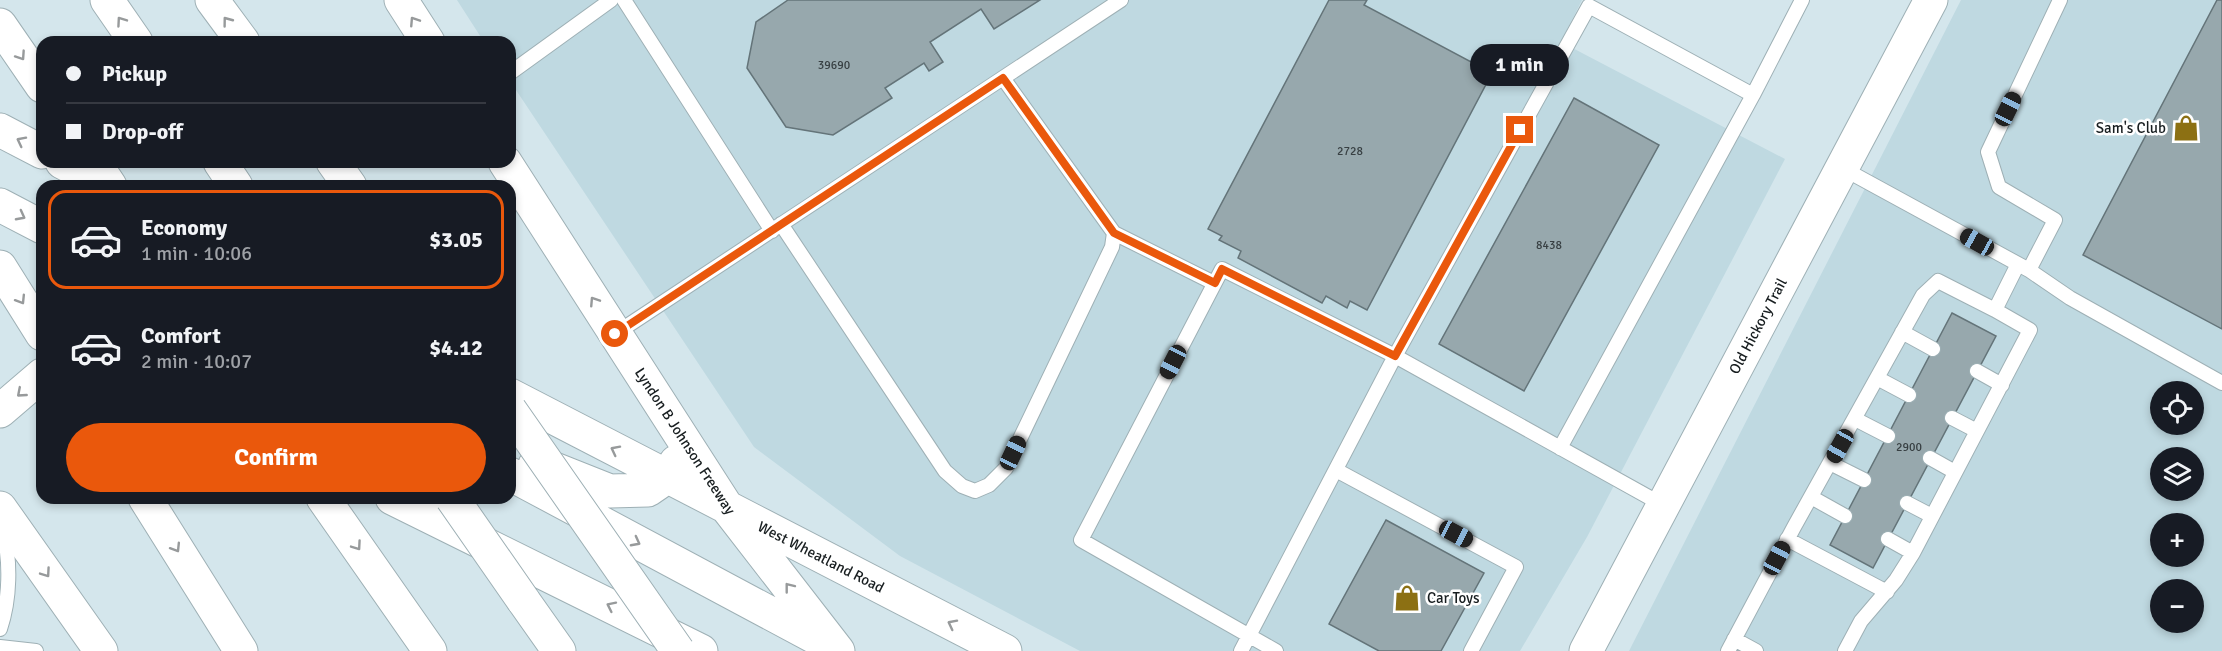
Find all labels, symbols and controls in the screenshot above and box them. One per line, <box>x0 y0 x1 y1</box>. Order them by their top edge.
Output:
one-way arrow <box>117 17 128 28</box>
one-way arrow <box>224 17 235 28</box>
one-way arrow <box>410 17 422 27</box>
callout: 1 min <box>1470 43 1570 85</box>
one-way arrow <box>14 49 25 60</box>
text: 1 min <box>1495 52 1544 77</box>
house number: 39690 <box>818 58 850 73</box>
text: Pickup <box>102 60 167 87</box>
car <box>1992 89 2024 129</box>
shop icon: Sam's Club <box>2171 113 2201 143</box>
route end <box>1506 116 1533 143</box>
text: Drop-off <box>102 118 183 145</box>
place label: Sam's Club <box>2096 119 2166 137</box>
one-way arrow <box>17 137 27 148</box>
house number: 2728 <box>1337 144 1363 159</box>
one-way arrow <box>15 209 25 220</box>
icon: car <box>69 213 123 267</box>
text: Economy <box>141 214 227 241</box>
car <box>1957 225 1997 259</box>
text: $3.05 <box>429 226 483 253</box>
house number: 8438 <box>1536 238 1562 253</box>
text: 1 min · 10:06 <box>141 241 252 266</box>
street label: Old Hickory Trail <box>1725 275 1791 377</box>
one-way arrow <box>14 294 25 305</box>
one-way arrow <box>591 296 602 307</box>
route start <box>601 320 628 347</box>
icon: car <box>69 321 123 375</box>
text: Comfort <box>141 322 221 349</box>
text: $4.12 <box>429 334 483 361</box>
car <box>1157 342 1189 382</box>
text: 2 min · 10:07 <box>141 349 252 374</box>
street label: Lyndon B Johnson Freeway <box>631 364 739 518</box>
map controls <box>2150 381 2204 633</box>
button: locate <box>2150 381 2204 435</box>
one-way arrow <box>17 386 28 397</box>
button: Confirm <box>66 423 486 492</box>
car <box>1823 426 1857 466</box>
car <box>997 433 1029 473</box>
house number: 2900 <box>1896 440 1922 455</box>
one-way arrow <box>610 445 621 457</box>
button: layers <box>2150 447 2204 501</box>
button: + <box>2150 513 2204 567</box>
street label: West Wheatland Road <box>755 517 887 597</box>
car <box>1436 518 1476 550</box>
one-way arrow <box>629 535 640 546</box>
car <box>1761 538 1793 578</box>
one-way arrow <box>350 539 361 550</box>
one-way arrow <box>168 541 179 552</box>
one-way arrow <box>39 566 50 577</box>
button: − <box>2150 579 2204 633</box>
one-way arrow <box>785 583 796 594</box>
shop icon: Car Toys <box>1392 583 1422 613</box>
place label: Car Toys <box>1427 589 1480 607</box>
one-way arrow <box>606 602 617 614</box>
one-way arrow <box>948 620 959 632</box>

